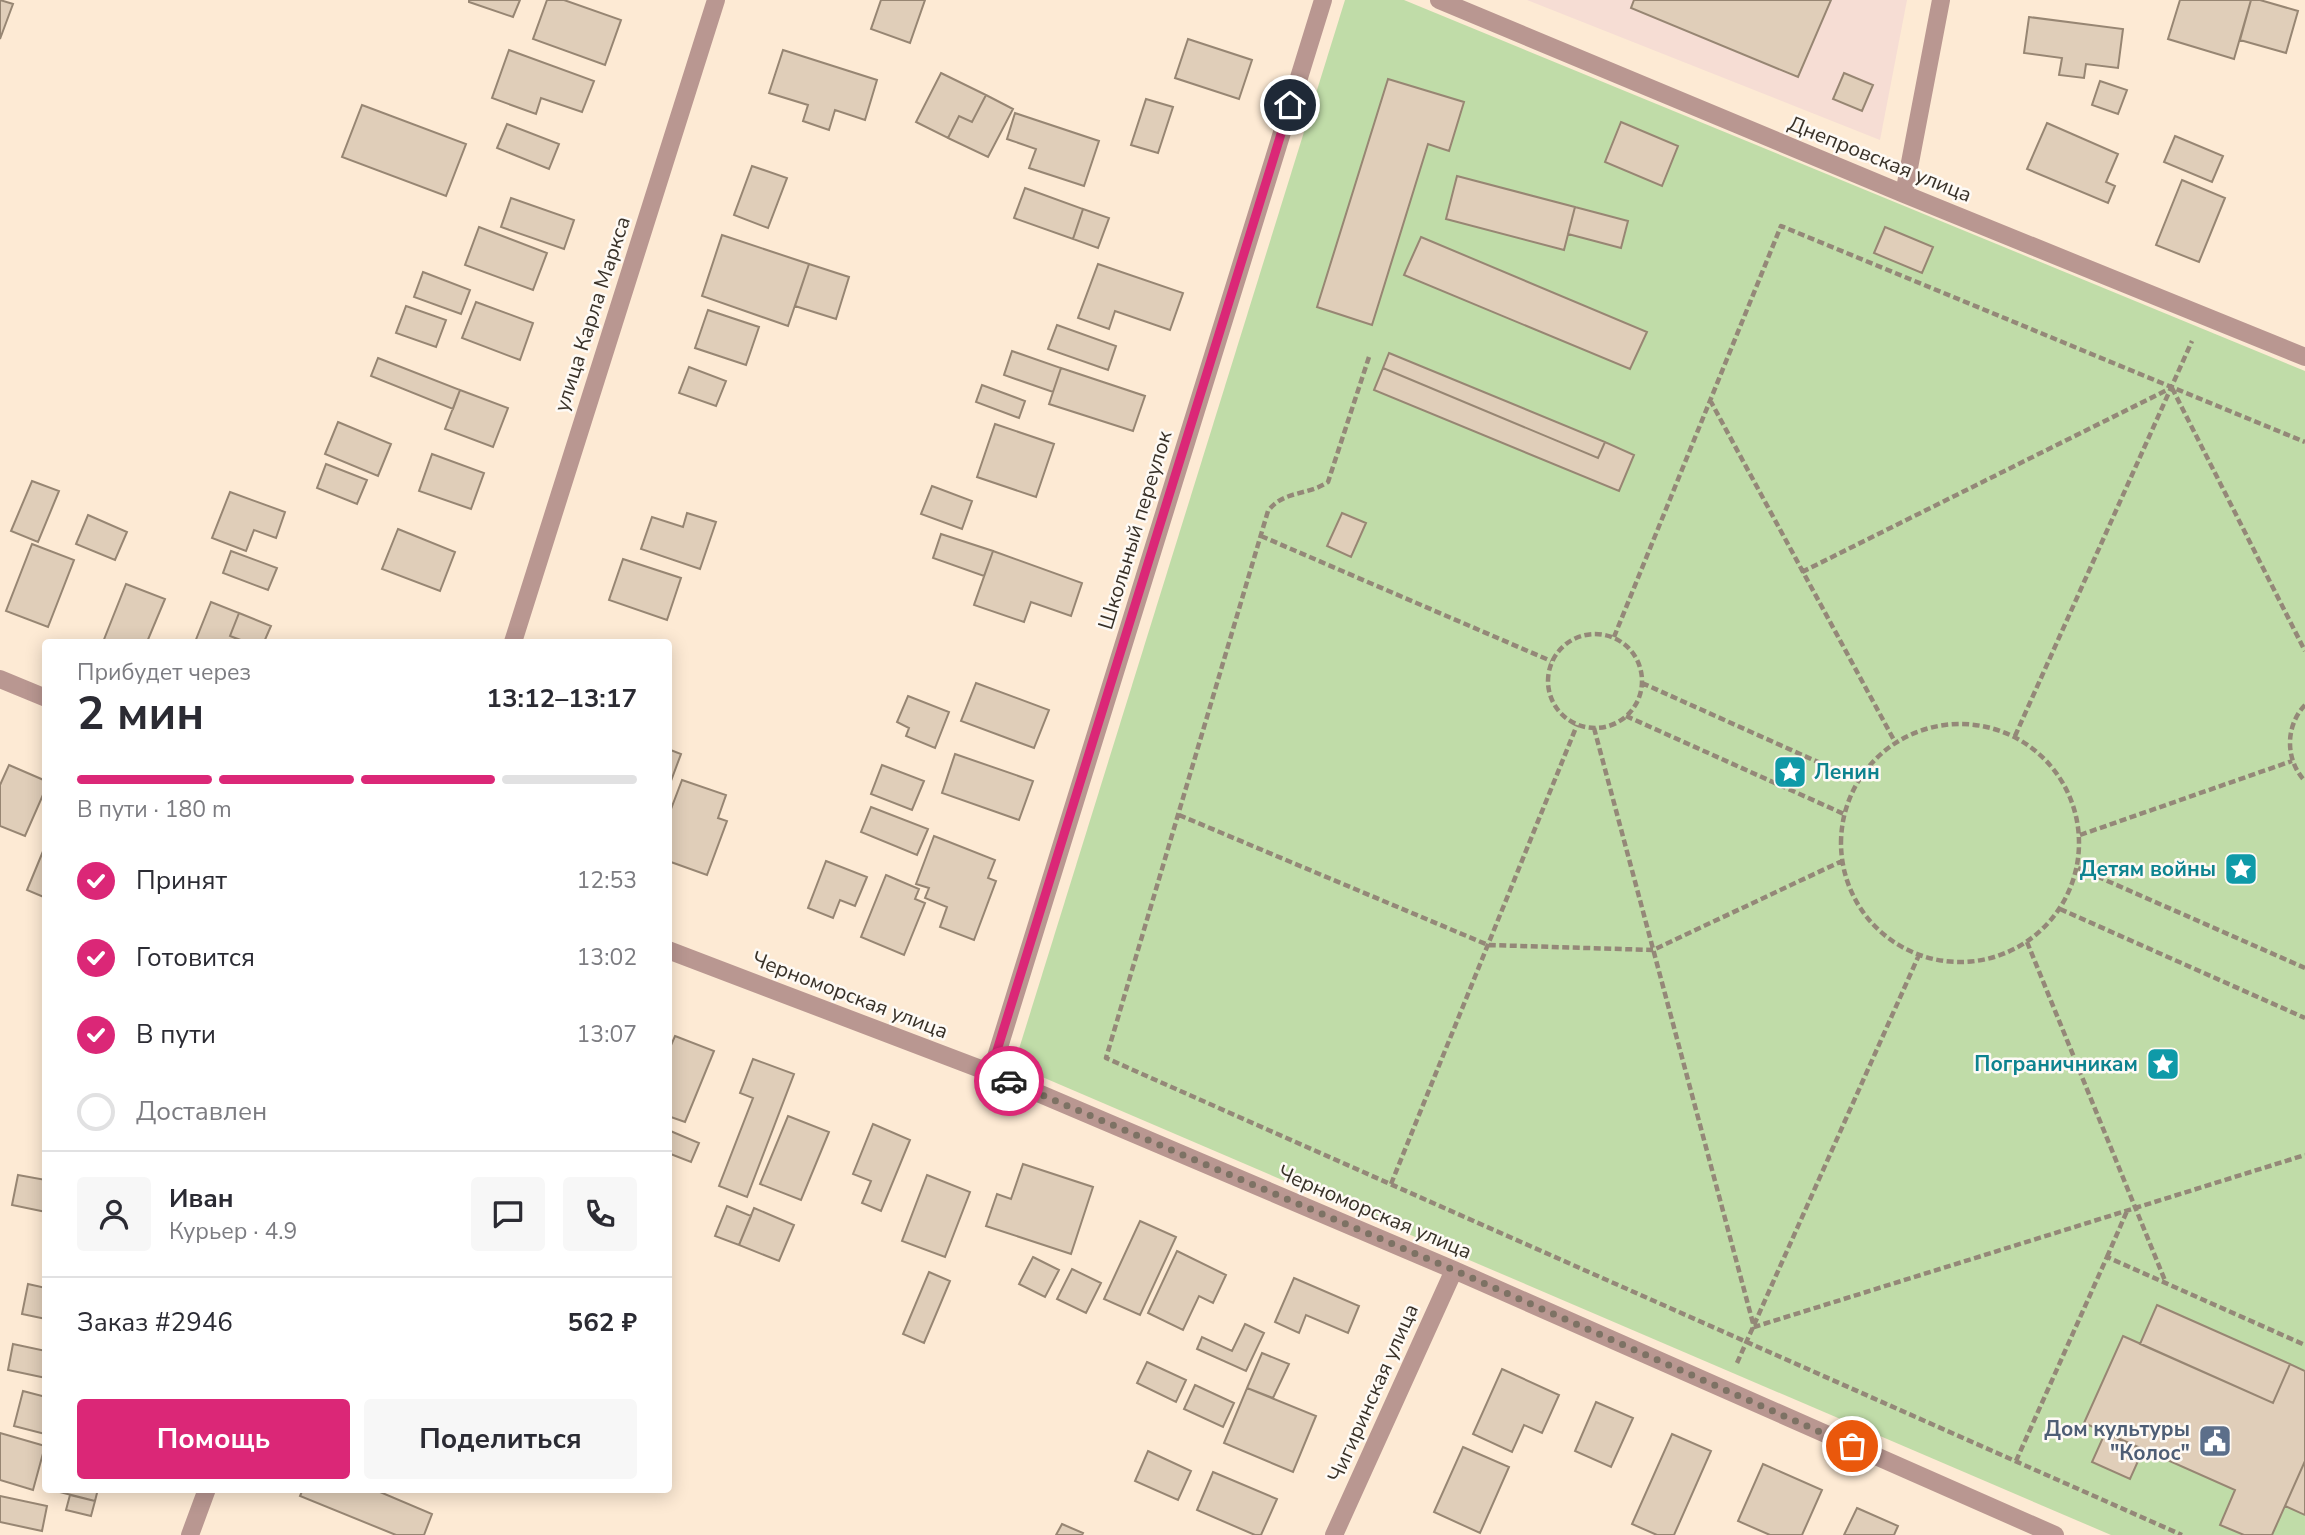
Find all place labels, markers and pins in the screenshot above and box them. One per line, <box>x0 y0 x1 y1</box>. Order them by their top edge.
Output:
pin <box>1260 75 1320 135</box>
place icon: Ленин <box>1771 753 1809 791</box>
place label: Ленин <box>1814 758 1880 786</box>
place icon: Детям войны <box>2222 850 2260 888</box>
place label: Детям войны <box>2080 855 2216 883</box>
place icon: Пограничникам <box>2144 1045 2182 1083</box>
place label: Пограничникам <box>1974 1050 2138 1078</box>
place label: Дом культуры "Колос" <box>2044 1415 2190 1467</box>
pin <box>1822 1416 1882 1476</box>
public building icon: Дом культуры "Колос" <box>2196 1422 2234 1460</box>

